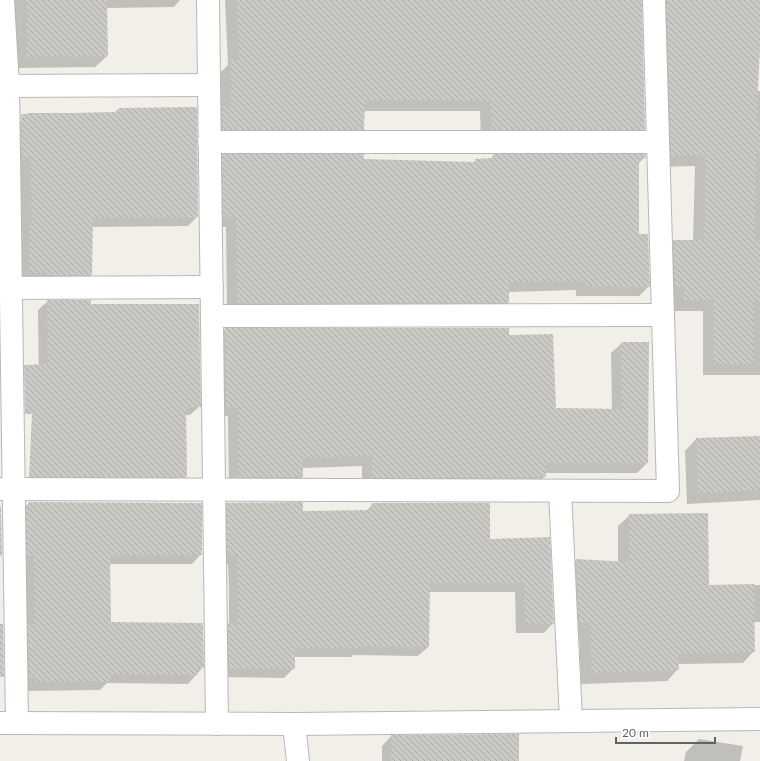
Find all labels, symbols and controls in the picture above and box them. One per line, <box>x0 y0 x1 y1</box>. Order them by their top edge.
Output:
scale bar <box>616 719 715 745</box>
text: 20 m <box>622 725 649 740</box>

